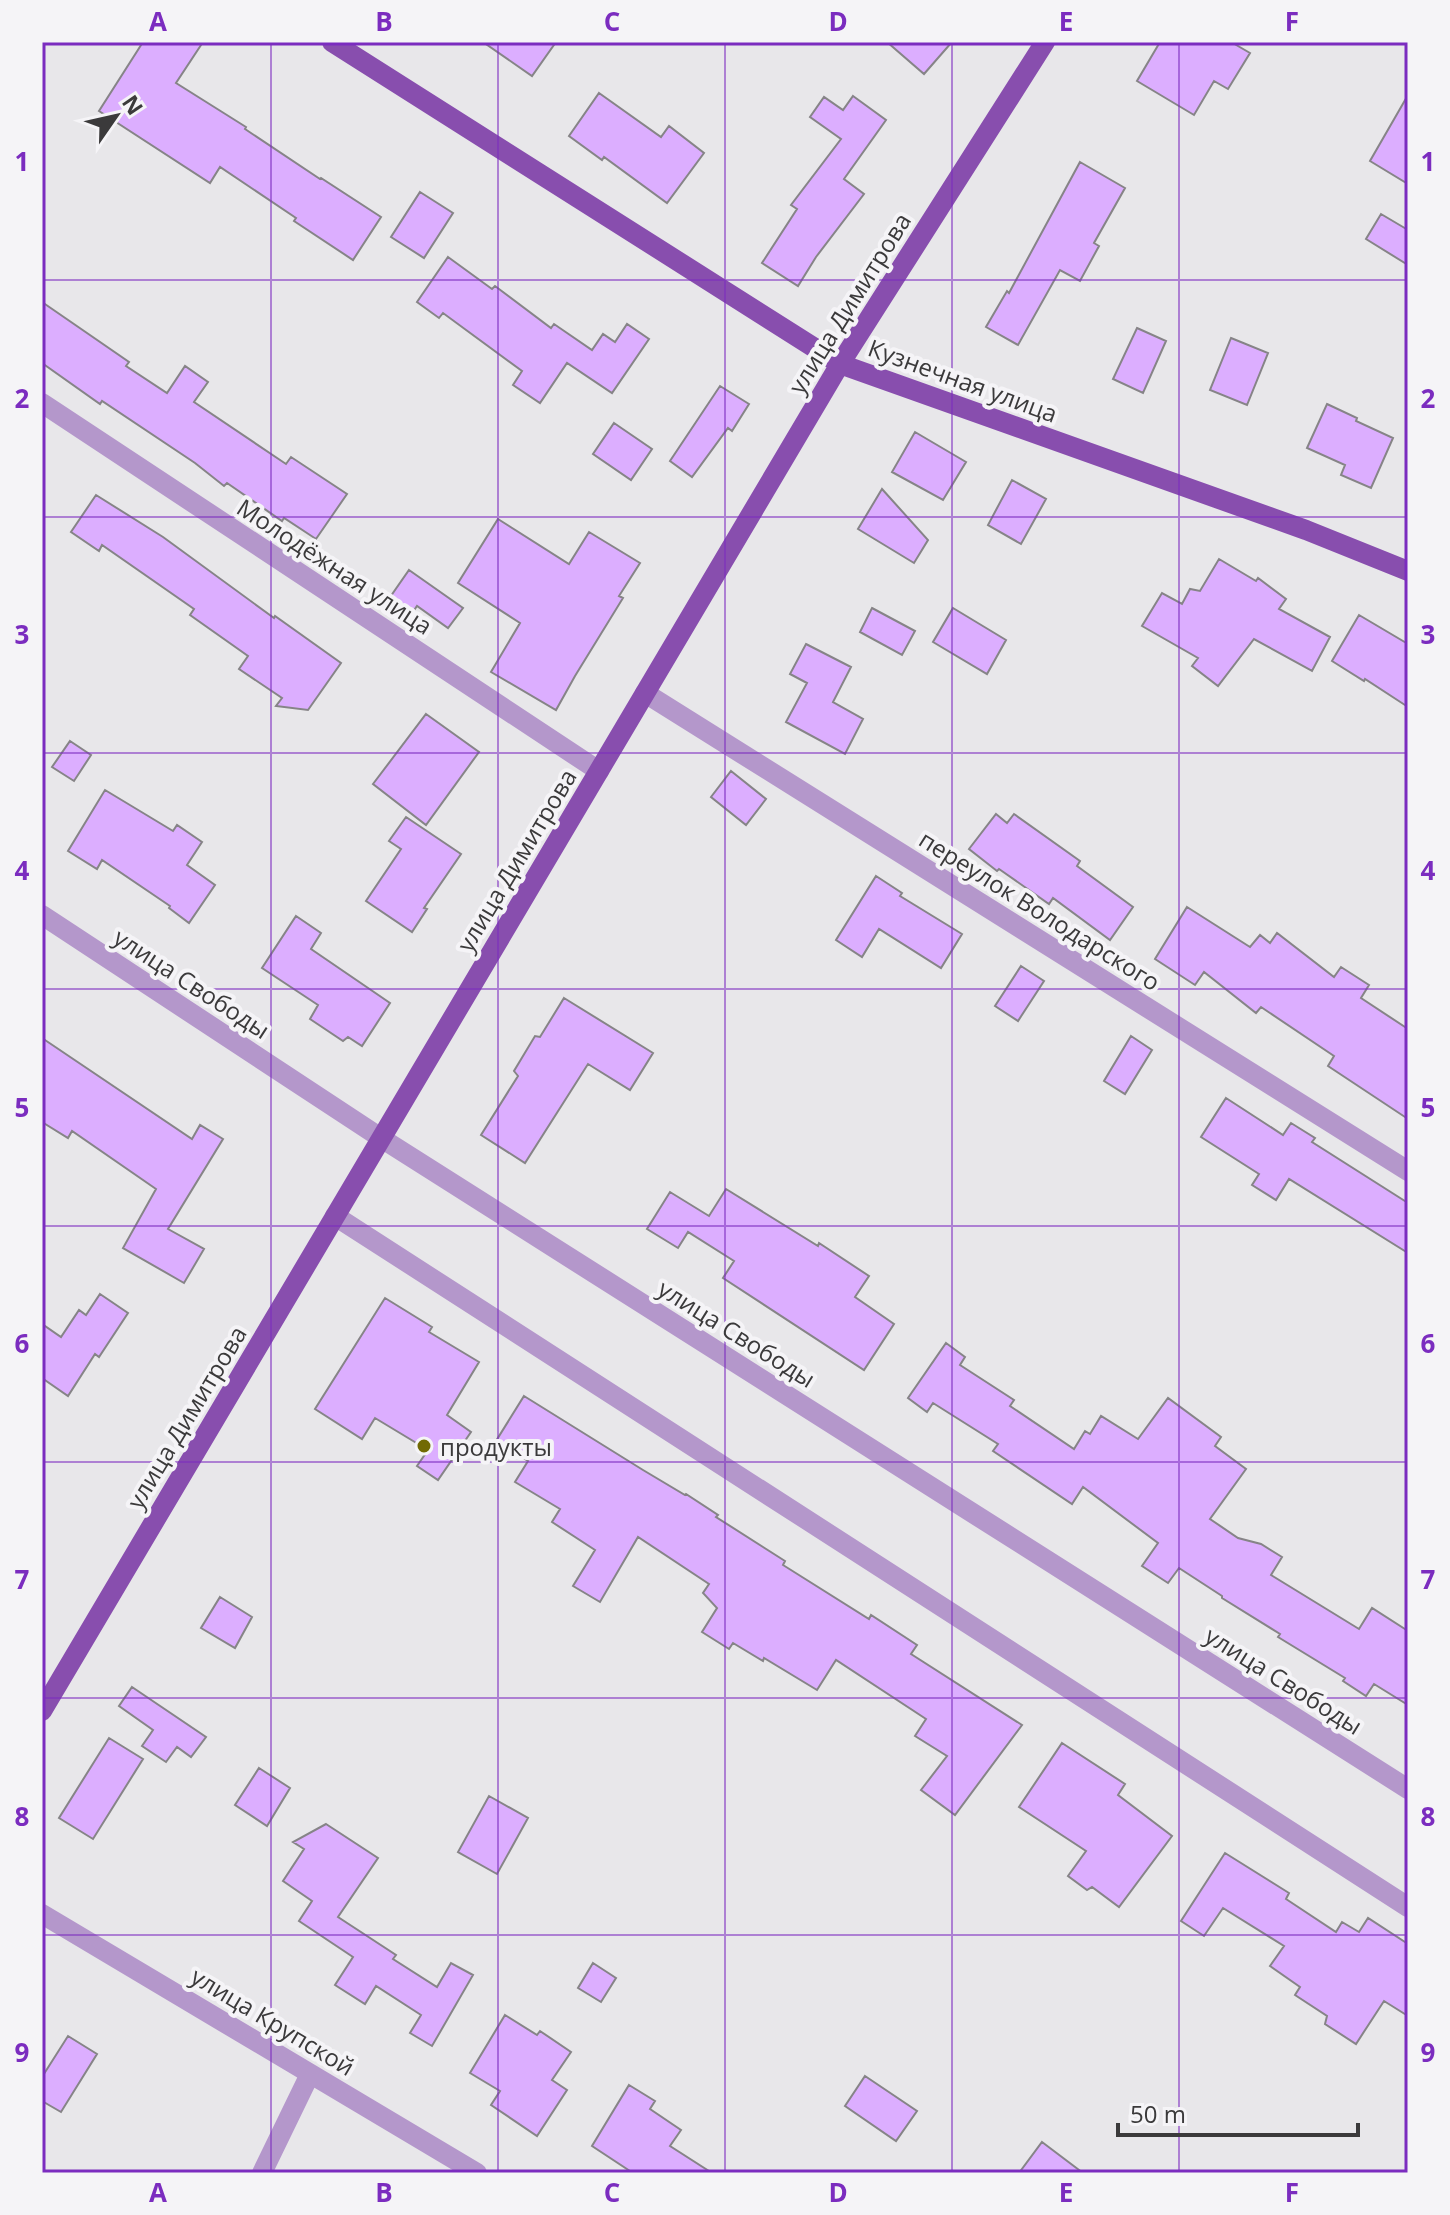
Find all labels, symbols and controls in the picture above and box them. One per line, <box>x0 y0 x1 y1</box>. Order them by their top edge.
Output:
text: A <box>149 3 167 39</box>
text: B <box>375 3 393 39</box>
text: C <box>604 3 620 39</box>
text: D <box>828 3 848 39</box>
text: E <box>1059 3 1073 39</box>
text: F <box>1285 3 1299 39</box>
north arrow <box>76 76 156 156</box>
text: N <box>116 88 151 120</box>
text: 1 <box>15 143 29 179</box>
text: 1 <box>1421 143 1435 179</box>
street label: улица Димитрова <box>780 206 918 400</box>
street label: Кузнечная улица <box>864 330 1062 430</box>
text: 2 <box>15 380 30 416</box>
text: 2 <box>1421 380 1436 416</box>
street label: Молодёжная улица <box>231 490 439 642</box>
text: 3 <box>15 616 29 652</box>
text: 3 <box>1421 616 1435 652</box>
street label: улица Димитрова <box>448 762 584 958</box>
street label: переулок Володарского <box>913 822 1167 998</box>
text: 4 <box>15 852 30 888</box>
text: 4 <box>1421 852 1436 888</box>
street label: улица Свободы <box>108 920 276 1046</box>
text: 5 <box>15 1089 29 1125</box>
text: 5 <box>1421 1089 1435 1125</box>
street label: улица Свободы <box>652 1271 822 1395</box>
street label: улица Димитрова <box>118 1319 254 1515</box>
text: 6 <box>15 1325 30 1361</box>
text: 6 <box>1421 1325 1436 1361</box>
place label: продукты <box>440 1430 552 1463</box>
marker: продукты <box>415 1437 433 1455</box>
text: 7 <box>15 1561 30 1597</box>
text: 7 <box>1421 1561 1436 1597</box>
street label: улица Свободы <box>1199 1618 1369 1742</box>
text: 8 <box>15 1798 29 1834</box>
text: 8 <box>1421 1798 1435 1834</box>
street label: улица Крупской <box>185 1959 361 2083</box>
text: 9 <box>15 2034 29 2070</box>
text: 9 <box>1421 2034 1435 2070</box>
scale bar <box>1118 2087 1358 2137</box>
text: 50 m <box>1130 2097 1186 2130</box>
text: A <box>149 2174 167 2210</box>
text: B <box>375 2174 393 2210</box>
text: C <box>604 2174 620 2210</box>
text: D <box>828 2174 848 2210</box>
text: E <box>1059 2174 1073 2210</box>
text: F <box>1285 2174 1299 2210</box>

